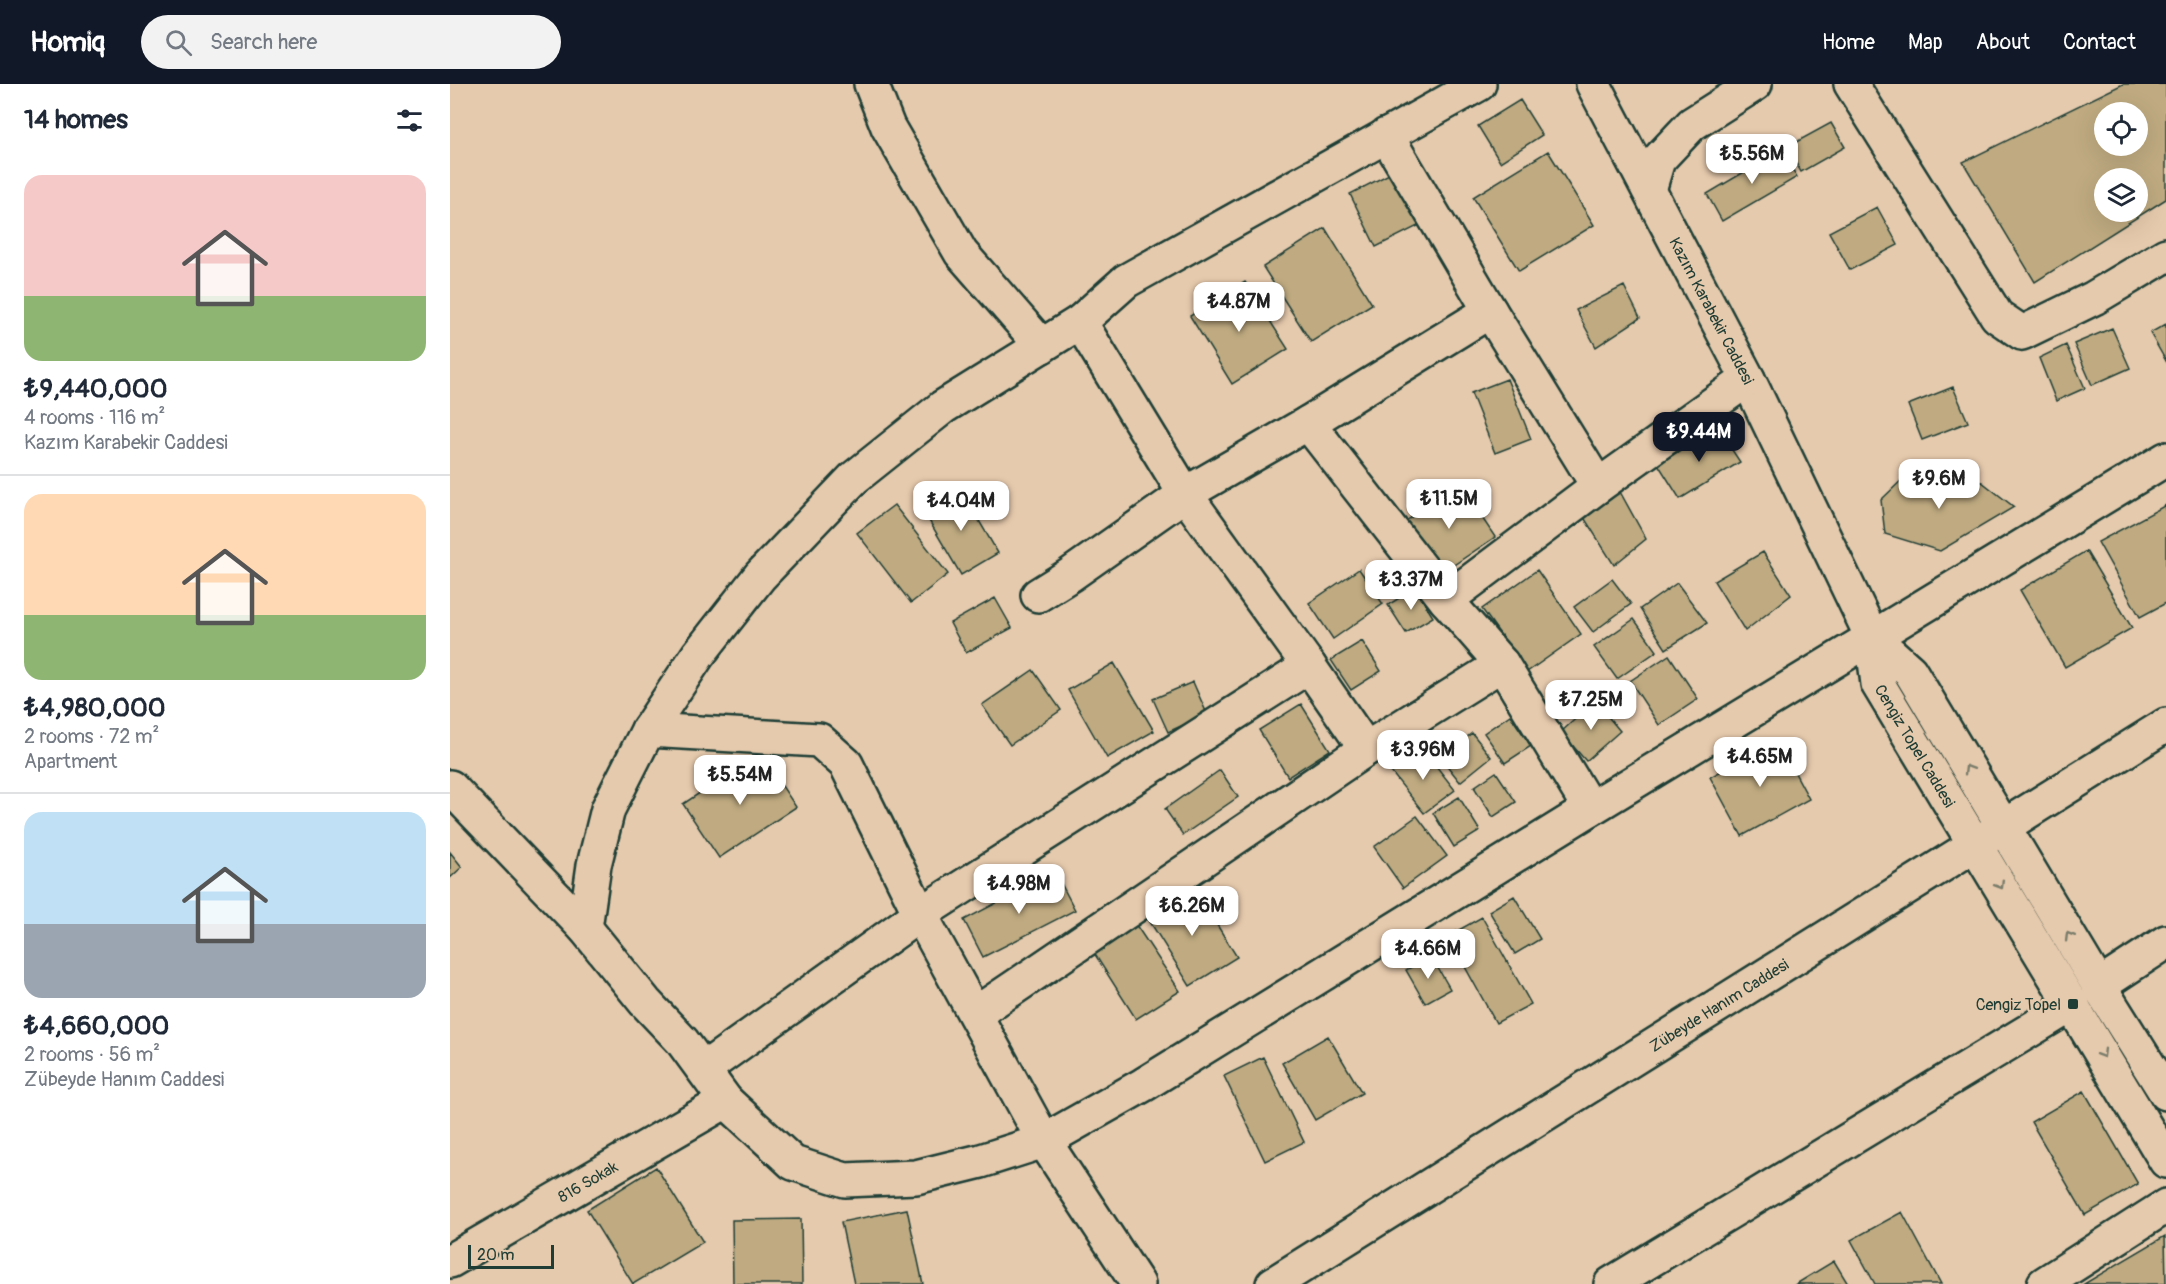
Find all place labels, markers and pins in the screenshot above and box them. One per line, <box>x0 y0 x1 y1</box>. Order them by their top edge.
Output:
pin: ₺5.56M <box>1703 134 1801 185</box>
pin: ₺4.87M <box>1190 282 1288 333</box>
pin: ₺9.44M <box>1650 412 1748 463</box>
pin: ₺9.6M <box>1897 459 1981 510</box>
pin: ₺11.5M <box>1400 479 1498 530</box>
pin: ₺4.04M <box>912 481 1010 532</box>
pin: ₺3.37M <box>1362 560 1460 611</box>
pin: ₺7.25M <box>1542 680 1640 731</box>
pin: ₺3.96M <box>1374 730 1472 781</box>
pin: ₺4.65M <box>1711 737 1809 788</box>
pin: ₺5.54M <box>691 755 789 806</box>
pin: ₺4.98M <box>970 864 1068 915</box>
pin: ₺6.26M <box>1143 886 1241 937</box>
pin: ₺4.66M <box>1379 929 1477 980</box>
place label: Cengiz Topel <box>1976 995 2061 1015</box>
marker: Cengiz Topel <box>2066 997 2080 1011</box>

